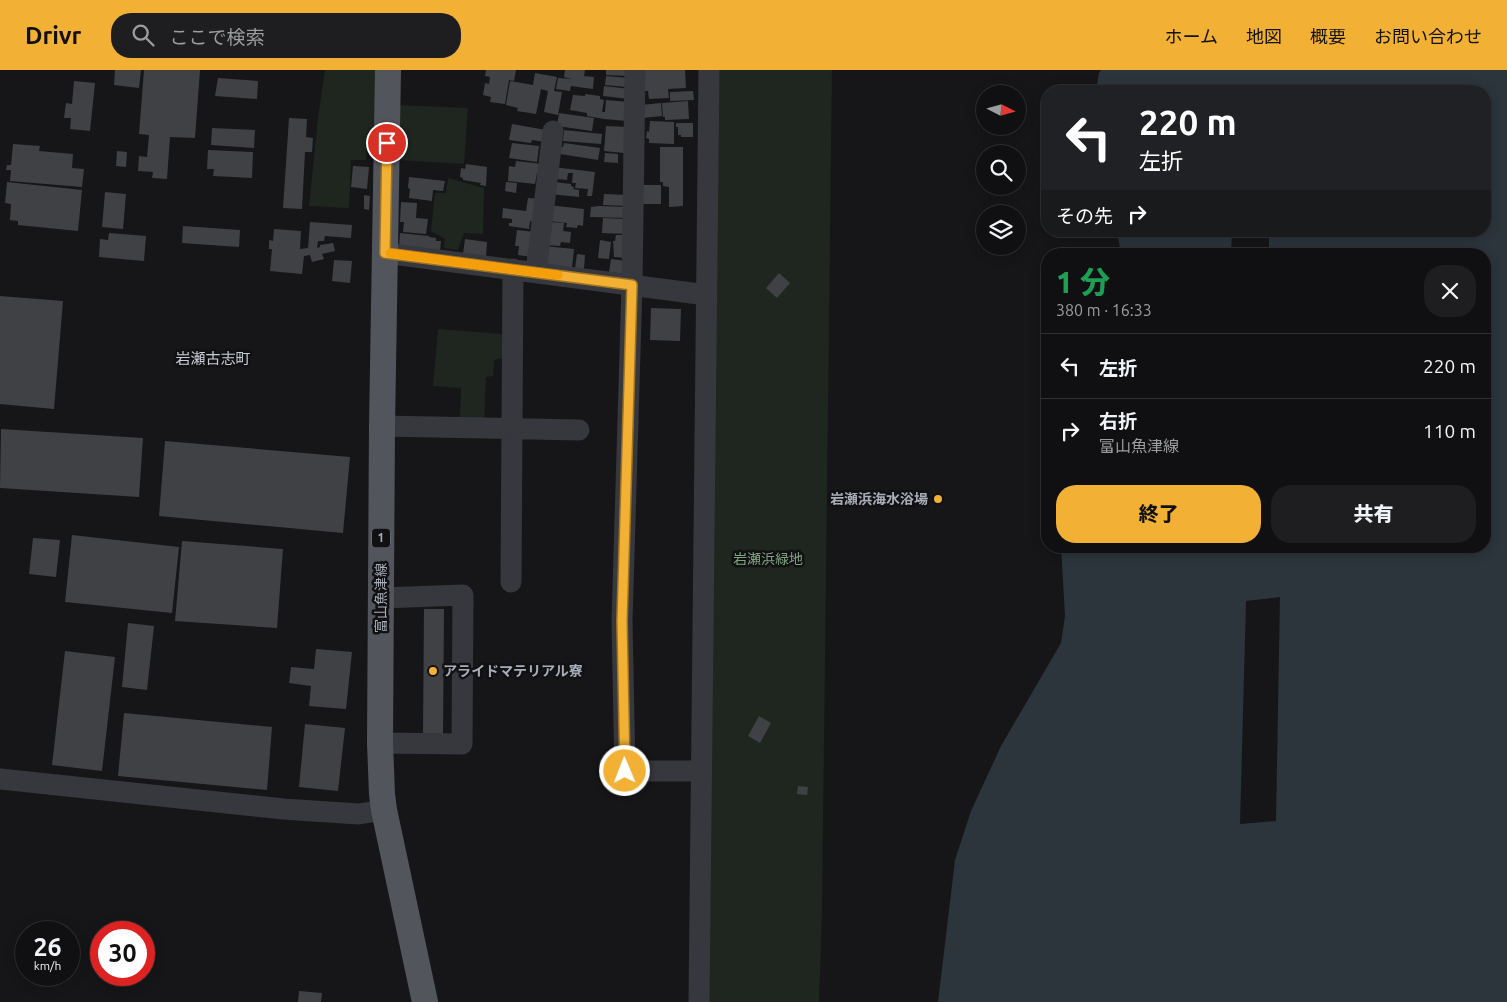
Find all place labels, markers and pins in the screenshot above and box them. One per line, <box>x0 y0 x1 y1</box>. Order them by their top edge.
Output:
pin <box>366 122 408 164</box>
place label: 岩瀬浜海水浴場 <box>830 491 928 507</box>
marker: 岩瀬浜海水浴場 <box>932 493 944 505</box>
place label: アライドマテリアル寮 <box>443 663 583 679</box>
marker: アライドマテリアル寮 <box>427 665 439 677</box>

